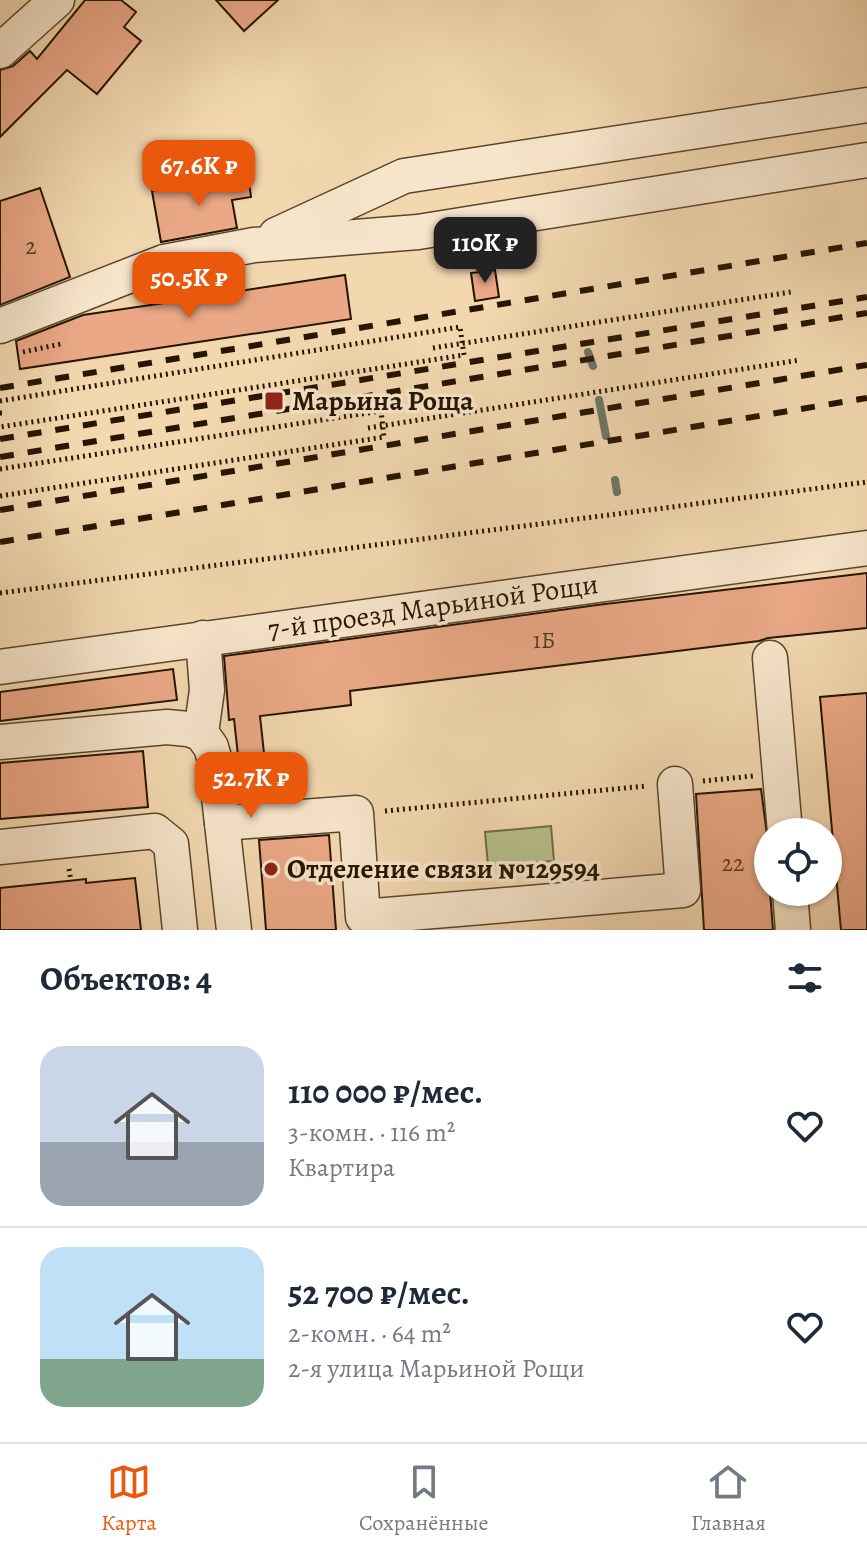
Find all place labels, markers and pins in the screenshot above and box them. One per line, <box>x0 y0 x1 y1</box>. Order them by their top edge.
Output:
pin: 67.6K ₽ <box>125 140 273 208</box>
pin: 110K ₽ <box>420 217 550 285</box>
pin: 50.5K ₽ <box>115 252 263 320</box>
place label: Марьина Роща <box>292 382 474 420</box>
marker: Марьина Роща <box>263 390 285 412</box>
pin: 52.7K ₽ <box>177 752 325 820</box>
place label: Отделение связи №129594 <box>287 850 600 888</box>
marker: Отделение связи №129594 <box>262 860 280 878</box>

